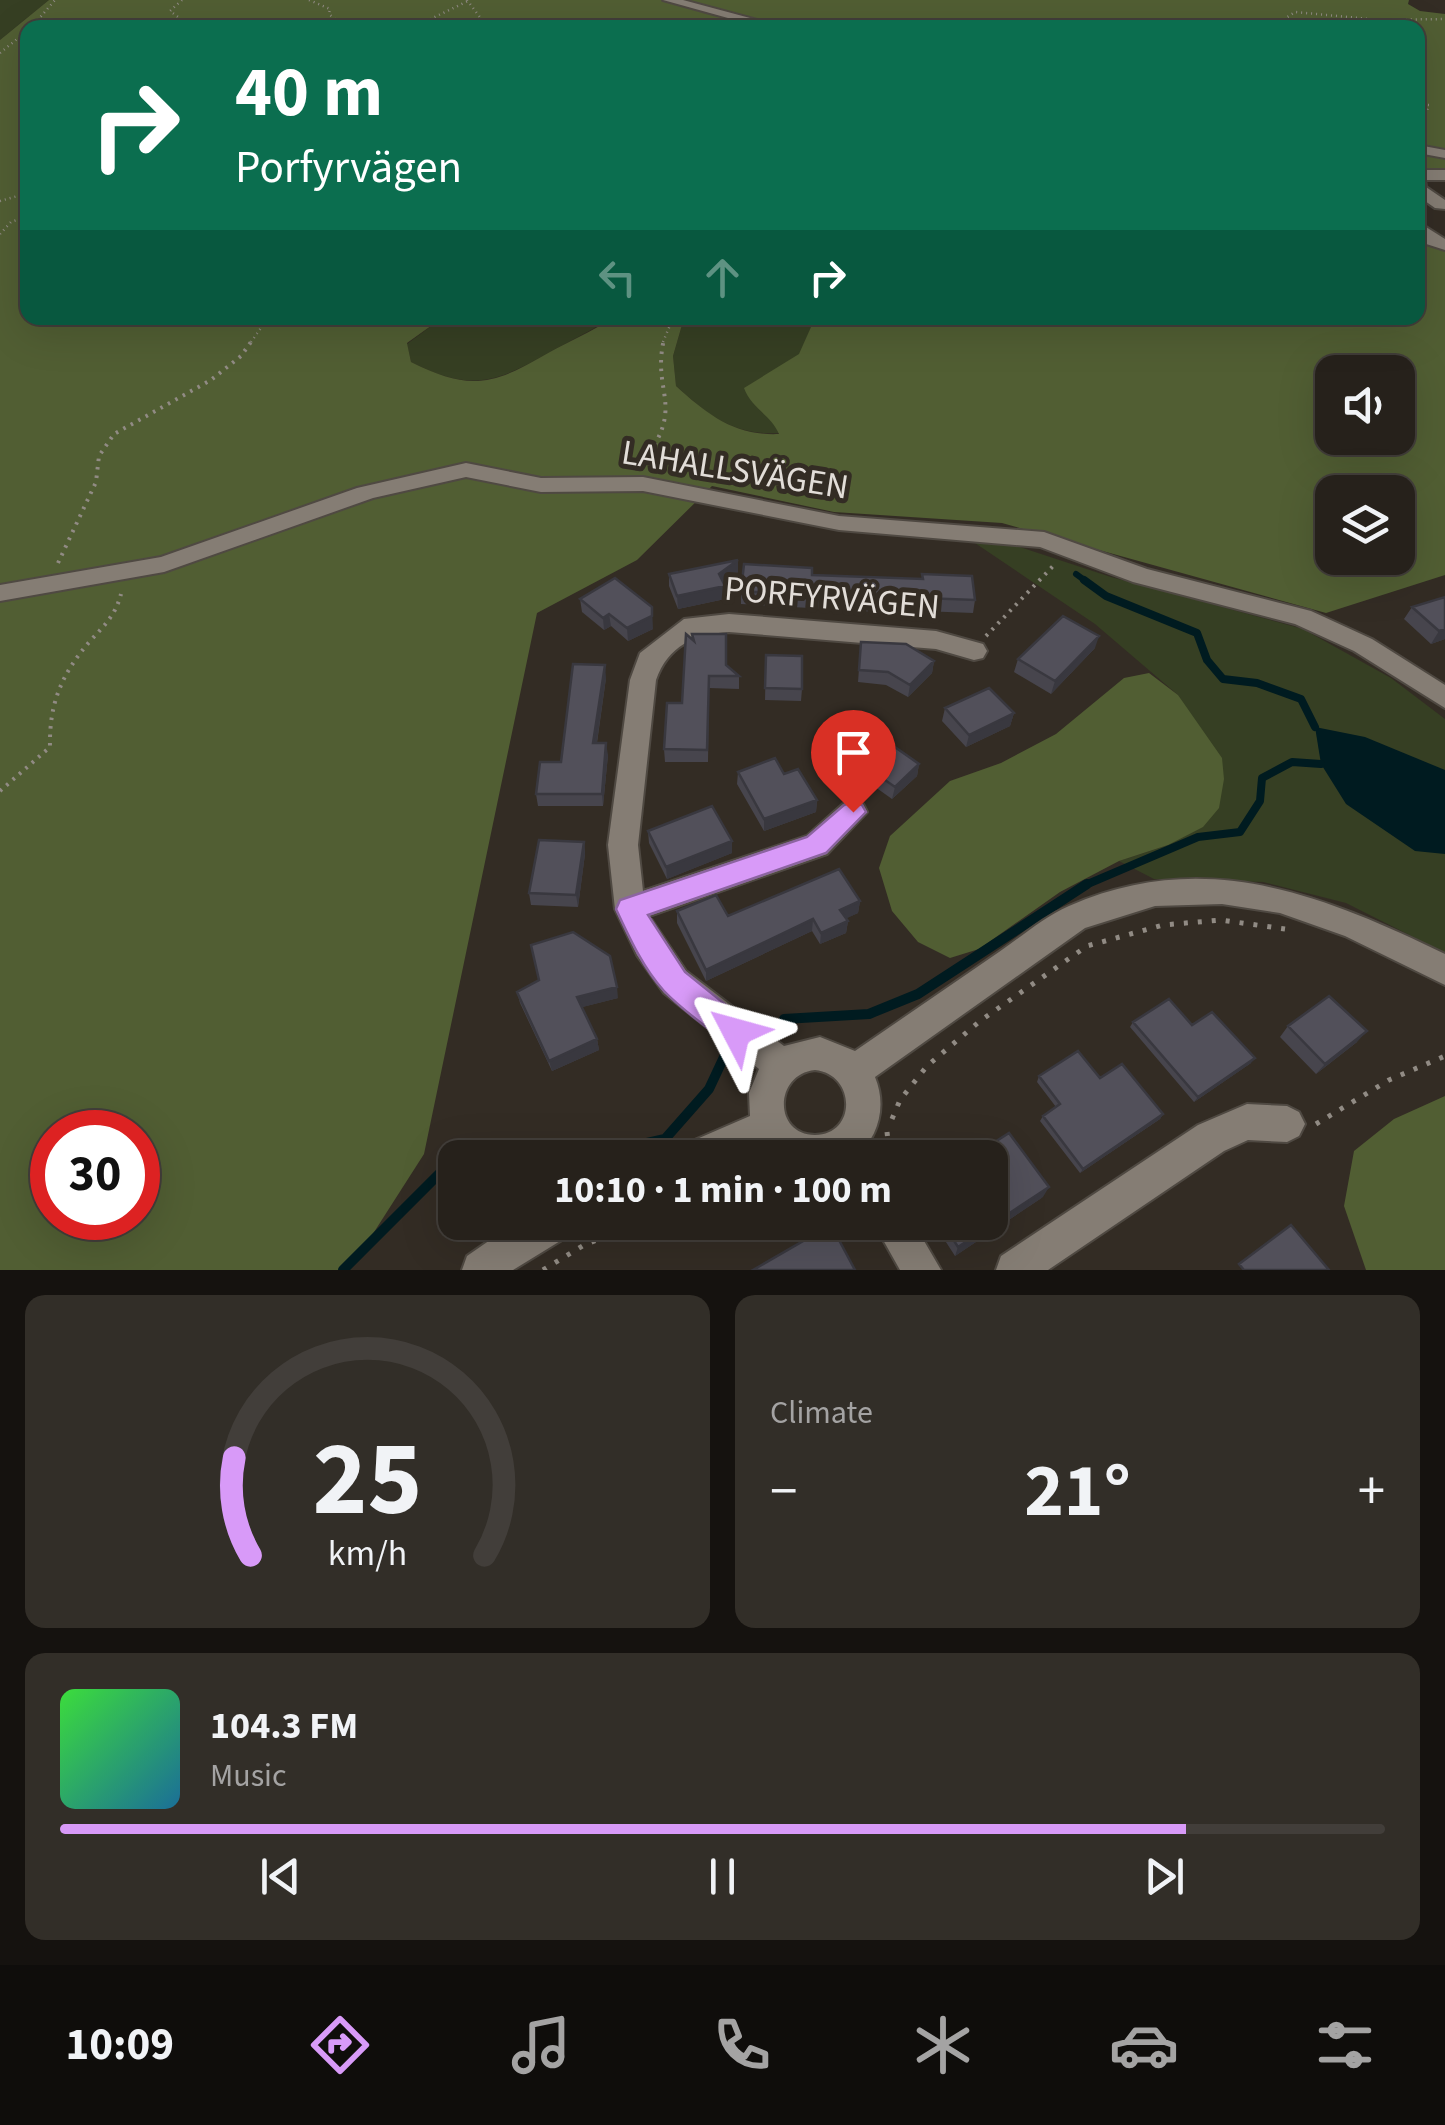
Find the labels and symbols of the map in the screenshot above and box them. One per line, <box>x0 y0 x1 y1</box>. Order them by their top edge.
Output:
street label: LAHALLSVÄGEN <box>618 427 852 513</box>
street label: PORFYRVÄGEN <box>722 564 942 632</box>
pin <box>811 710 896 813</box>
position arrow <box>684 980 788 1084</box>
speed limit sign: 30 <box>30 1110 160 1240</box>

